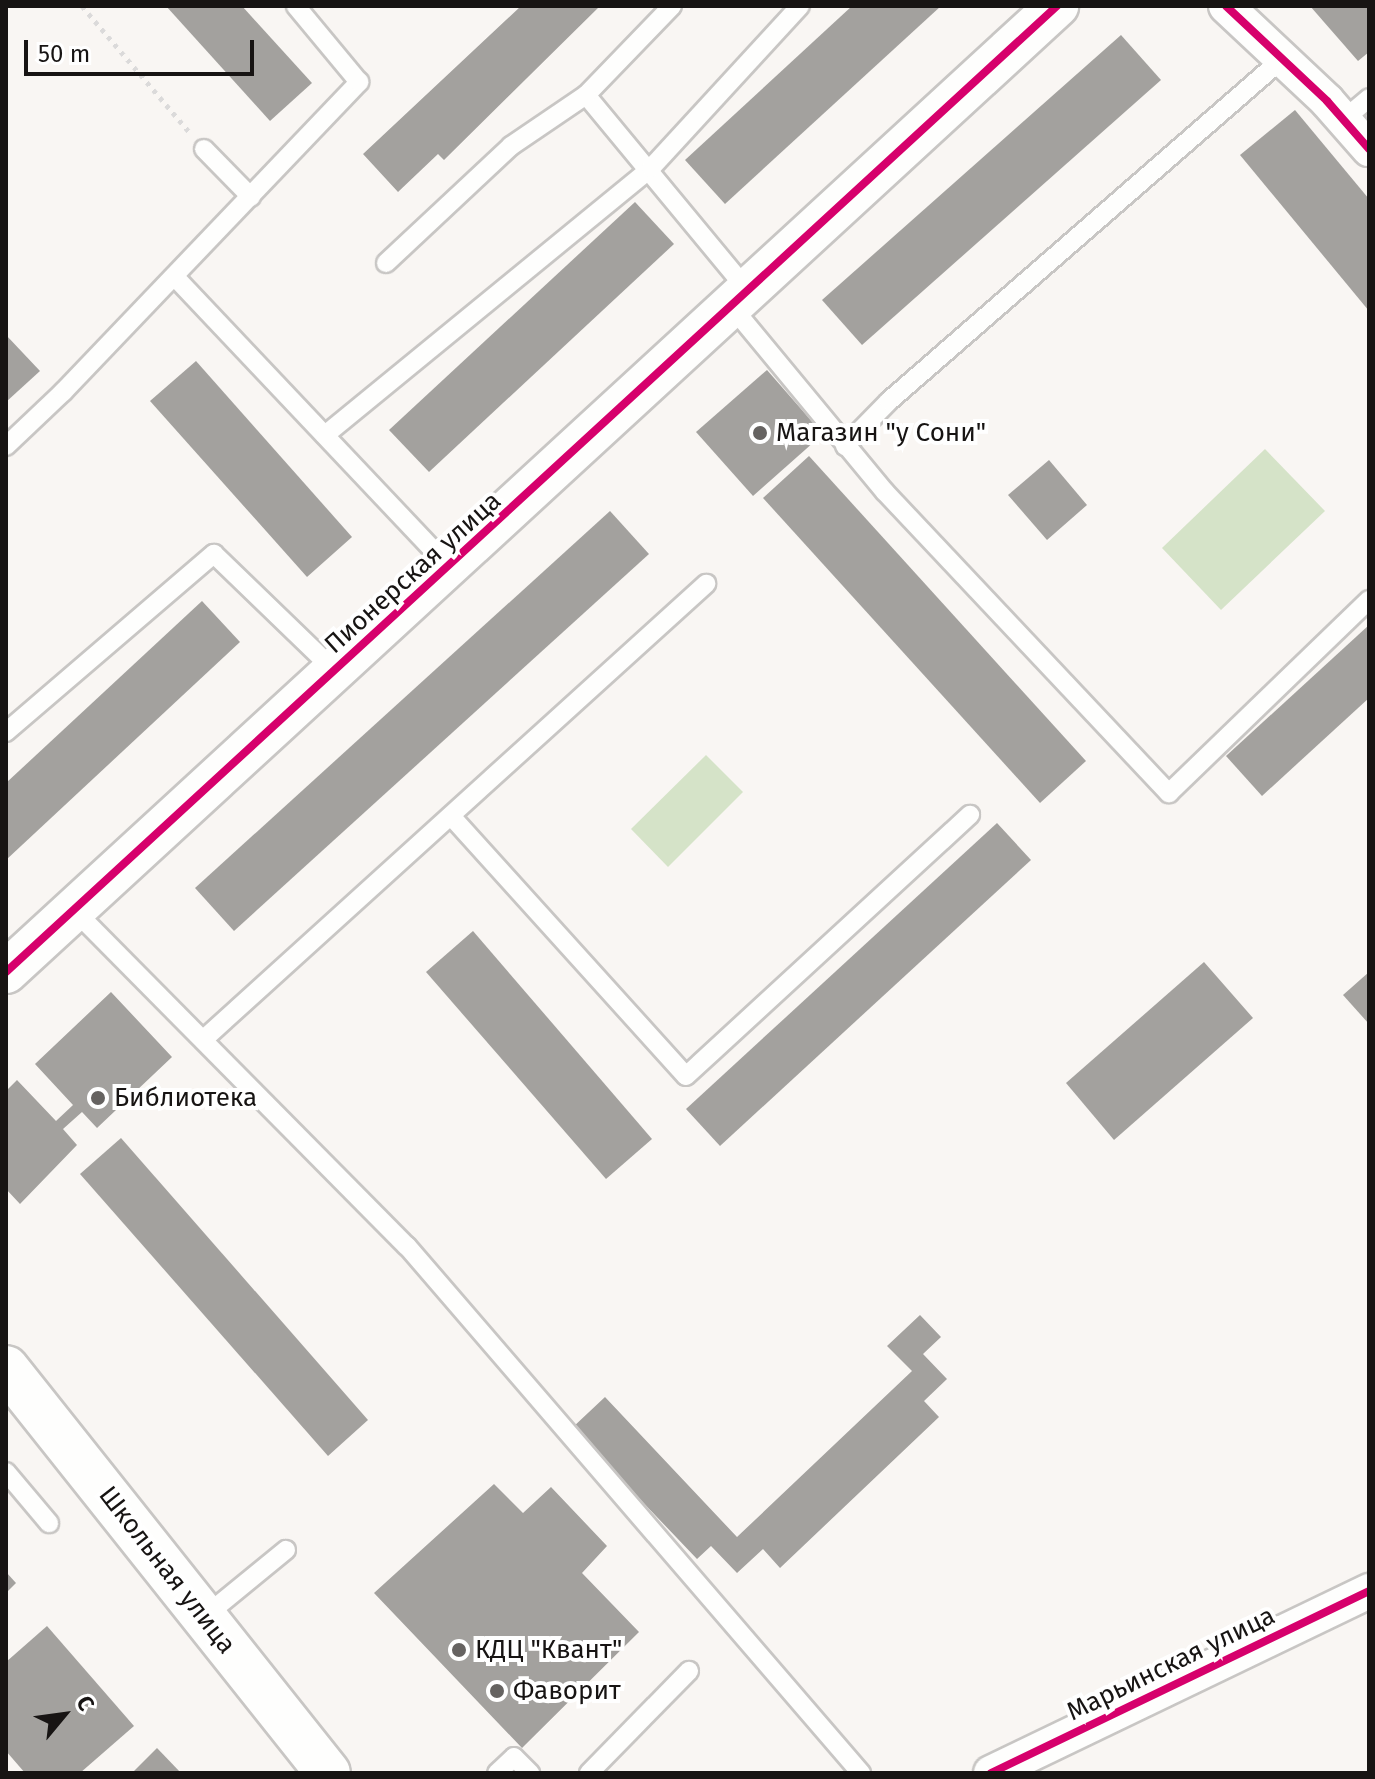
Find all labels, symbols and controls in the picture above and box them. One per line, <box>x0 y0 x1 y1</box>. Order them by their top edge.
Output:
scale bar <box>28 24 258 74</box>
text: 50 m <box>38 40 90 68</box>
place label: Магазин "у Сони" <box>776 417 986 449</box>
marker: Магазин "у Сони" <box>751 424 769 442</box>
street label: Пионерская улица <box>318 486 508 660</box>
place label: Библиотека <box>114 1082 257 1114</box>
marker: Библиотека <box>89 1089 107 1107</box>
street label: Школьная улица <box>92 1480 242 1660</box>
street label: Марьинская улица <box>1062 1600 1280 1728</box>
place label: КДЦ "Квант" <box>475 1634 622 1666</box>
marker: КДЦ "Квант" <box>450 1641 468 1659</box>
north arrow <box>24 1675 104 1755</box>
place label: Фаворит <box>513 1675 621 1707</box>
marker: Фаворит <box>488 1682 506 1700</box>
text: С <box>71 1691 100 1715</box>

